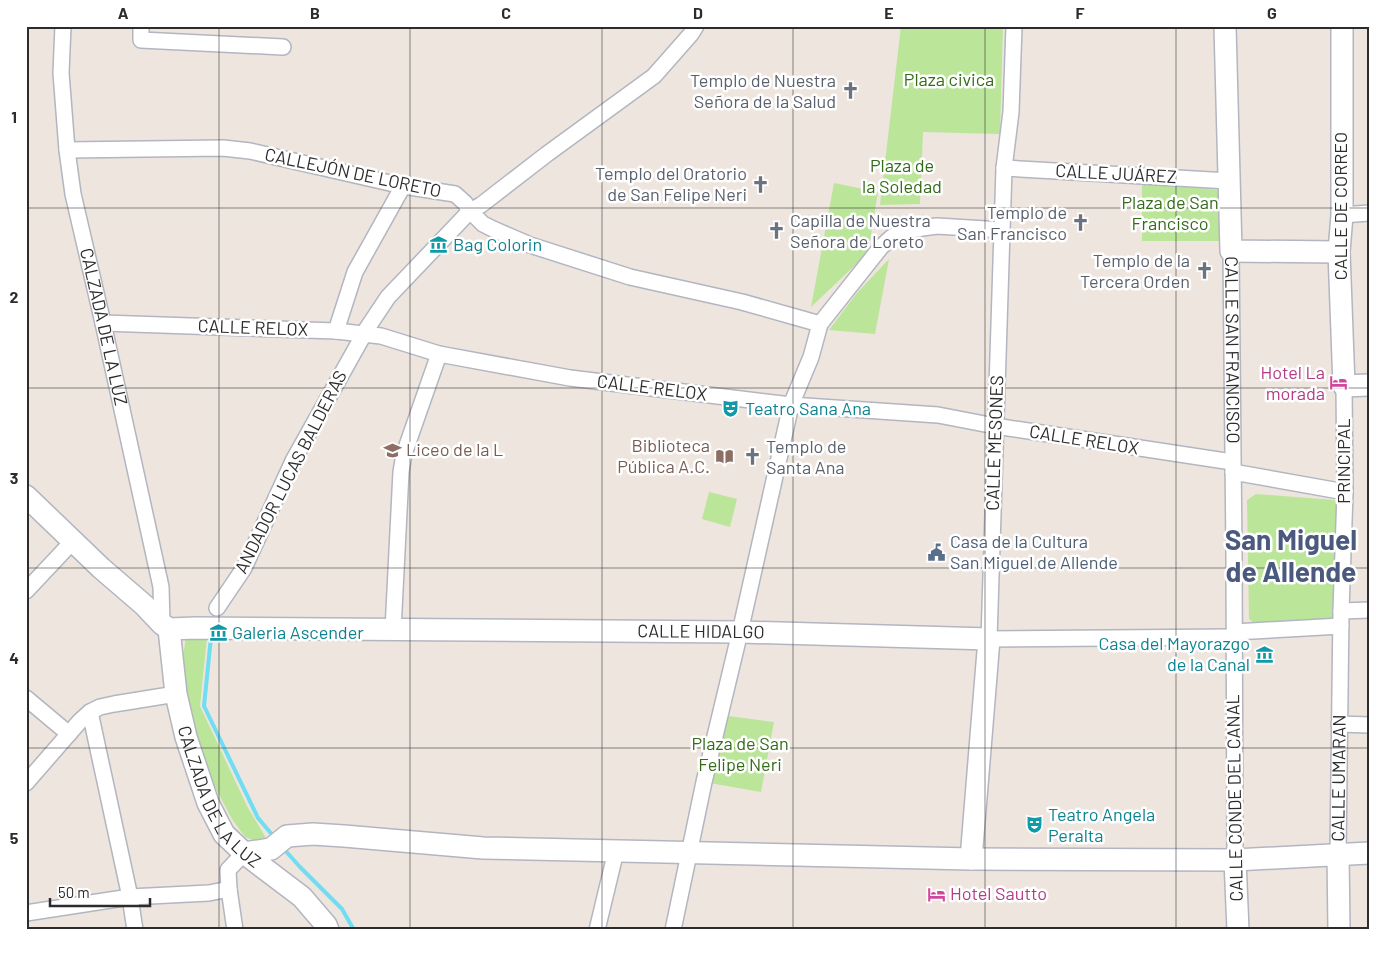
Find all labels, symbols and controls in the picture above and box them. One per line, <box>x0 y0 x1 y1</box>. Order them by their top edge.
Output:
text: A <box>118 3 129 22</box>
text: B <box>310 3 320 22</box>
text: C <box>501 3 511 22</box>
text: D <box>693 3 703 22</box>
text: E <box>884 3 894 22</box>
text: F <box>1076 3 1085 22</box>
text: G <box>1267 3 1277 22</box>
park label: Plaza civica <box>904 68 994 90</box>
place label: Templo de Nuestra Señora de la Salud <box>690 69 836 112</box>
church icon: Templo de Nuestra Señora de la Salud <box>840 81 860 101</box>
text: 1 <box>11 107 17 126</box>
street label: CALLE DE CORREO <box>1329 132 1351 280</box>
street label: CALLEJÓN DE LORETO <box>263 143 443 201</box>
park label: Plaza de la Soledad <box>862 154 942 197</box>
street label: CALLE JUÁREZ <box>1055 159 1177 187</box>
place label: Templo del Oratorio de San Felipe Neri <box>595 162 747 205</box>
church icon: Templo del Oratorio de San Felipe Neri <box>751 174 771 194</box>
park label: Plaza de San Francisco <box>1121 191 1219 234</box>
place label: Templo de San Francisco <box>957 201 1067 244</box>
place label: Capilla de Nuestra Señora de Loreto <box>790 209 931 252</box>
church icon: Templo de San Francisco <box>1071 213 1091 233</box>
church icon: Capilla de Nuestra Señora de Loreto <box>766 221 786 241</box>
place label: Bag Colorin <box>453 233 542 255</box>
museum icon: Bag Colorin <box>429 235 449 255</box>
street label: CALZADA DE LA LUZ <box>76 246 133 408</box>
place label: Templo de la Tercera Orden <box>1080 249 1190 292</box>
street label: CALLE SAN FRANCISCO <box>1221 256 1245 444</box>
church icon: Templo de la Tercera Orden <box>1194 261 1214 281</box>
text: 2 <box>10 287 19 306</box>
street label: CALLE RELOX <box>197 314 309 340</box>
place label: Hotel La morada <box>1260 361 1325 404</box>
street label: ANDADOR LUCAS BALDERAS <box>229 366 351 577</box>
street label: CALLE RELOX <box>596 369 708 405</box>
hotel icon: Hotel La morada <box>1329 373 1349 393</box>
street label: CALLE MESONES <box>981 375 1007 511</box>
place label: Teatro Sana Ana <box>745 397 871 419</box>
theatre icon: Teatro Sana Ana <box>721 399 741 419</box>
street label: PRINCIPAL <box>1332 418 1354 504</box>
street label: CALLE RELOX <box>1028 419 1141 459</box>
place label: Biblioteca Pública A.C. <box>617 434 710 477</box>
place label: Templo de Santa Ana <box>766 435 846 478</box>
place label: Liceo de la L <box>406 438 503 460</box>
school or university icon: Liceo de la L <box>382 440 402 460</box>
library icon: Biblioteca Pública A.C. <box>714 446 734 466</box>
church icon: Templo de Santa Ana <box>742 447 762 467</box>
text: 3 <box>10 468 18 487</box>
district label: San Miguel de Allende <box>1225 522 1357 588</box>
place label: Casa de la Cultura San Miguel de Allende <box>950 530 1118 573</box>
public building icon: Casa de la Cultura San Miguel de Allende <box>926 542 946 562</box>
street label: CALLE HIDALGO <box>637 619 765 643</box>
place label: Galeria Ascender <box>232 621 364 643</box>
museum icon: Galeria Ascender <box>208 623 228 643</box>
place label: Casa del Mayorazgo de la Canal <box>1098 632 1250 675</box>
museum icon: Casa del Mayorazgo de la Canal <box>1254 644 1274 664</box>
text: 4 <box>9 648 19 667</box>
street label: CALLE CONDE DEL CANAL <box>1221 694 1247 902</box>
street label: CALLE UMARAN <box>1326 714 1350 842</box>
street label: CALZADA DE LA LUZ <box>174 723 266 872</box>
park label: Plaza de San Felipe Neri <box>691 732 789 775</box>
place label: Teatro Angela Peralta <box>1048 803 1155 846</box>
theatre icon: Teatro Angela Peralta <box>1024 815 1044 835</box>
text: 5 <box>10 828 19 847</box>
scale bar <box>50 876 150 908</box>
place label: Hotel Sautto <box>950 882 1047 904</box>
text: 50 m <box>58 883 90 901</box>
hotel icon: Hotel Sautto <box>926 884 946 904</box>

